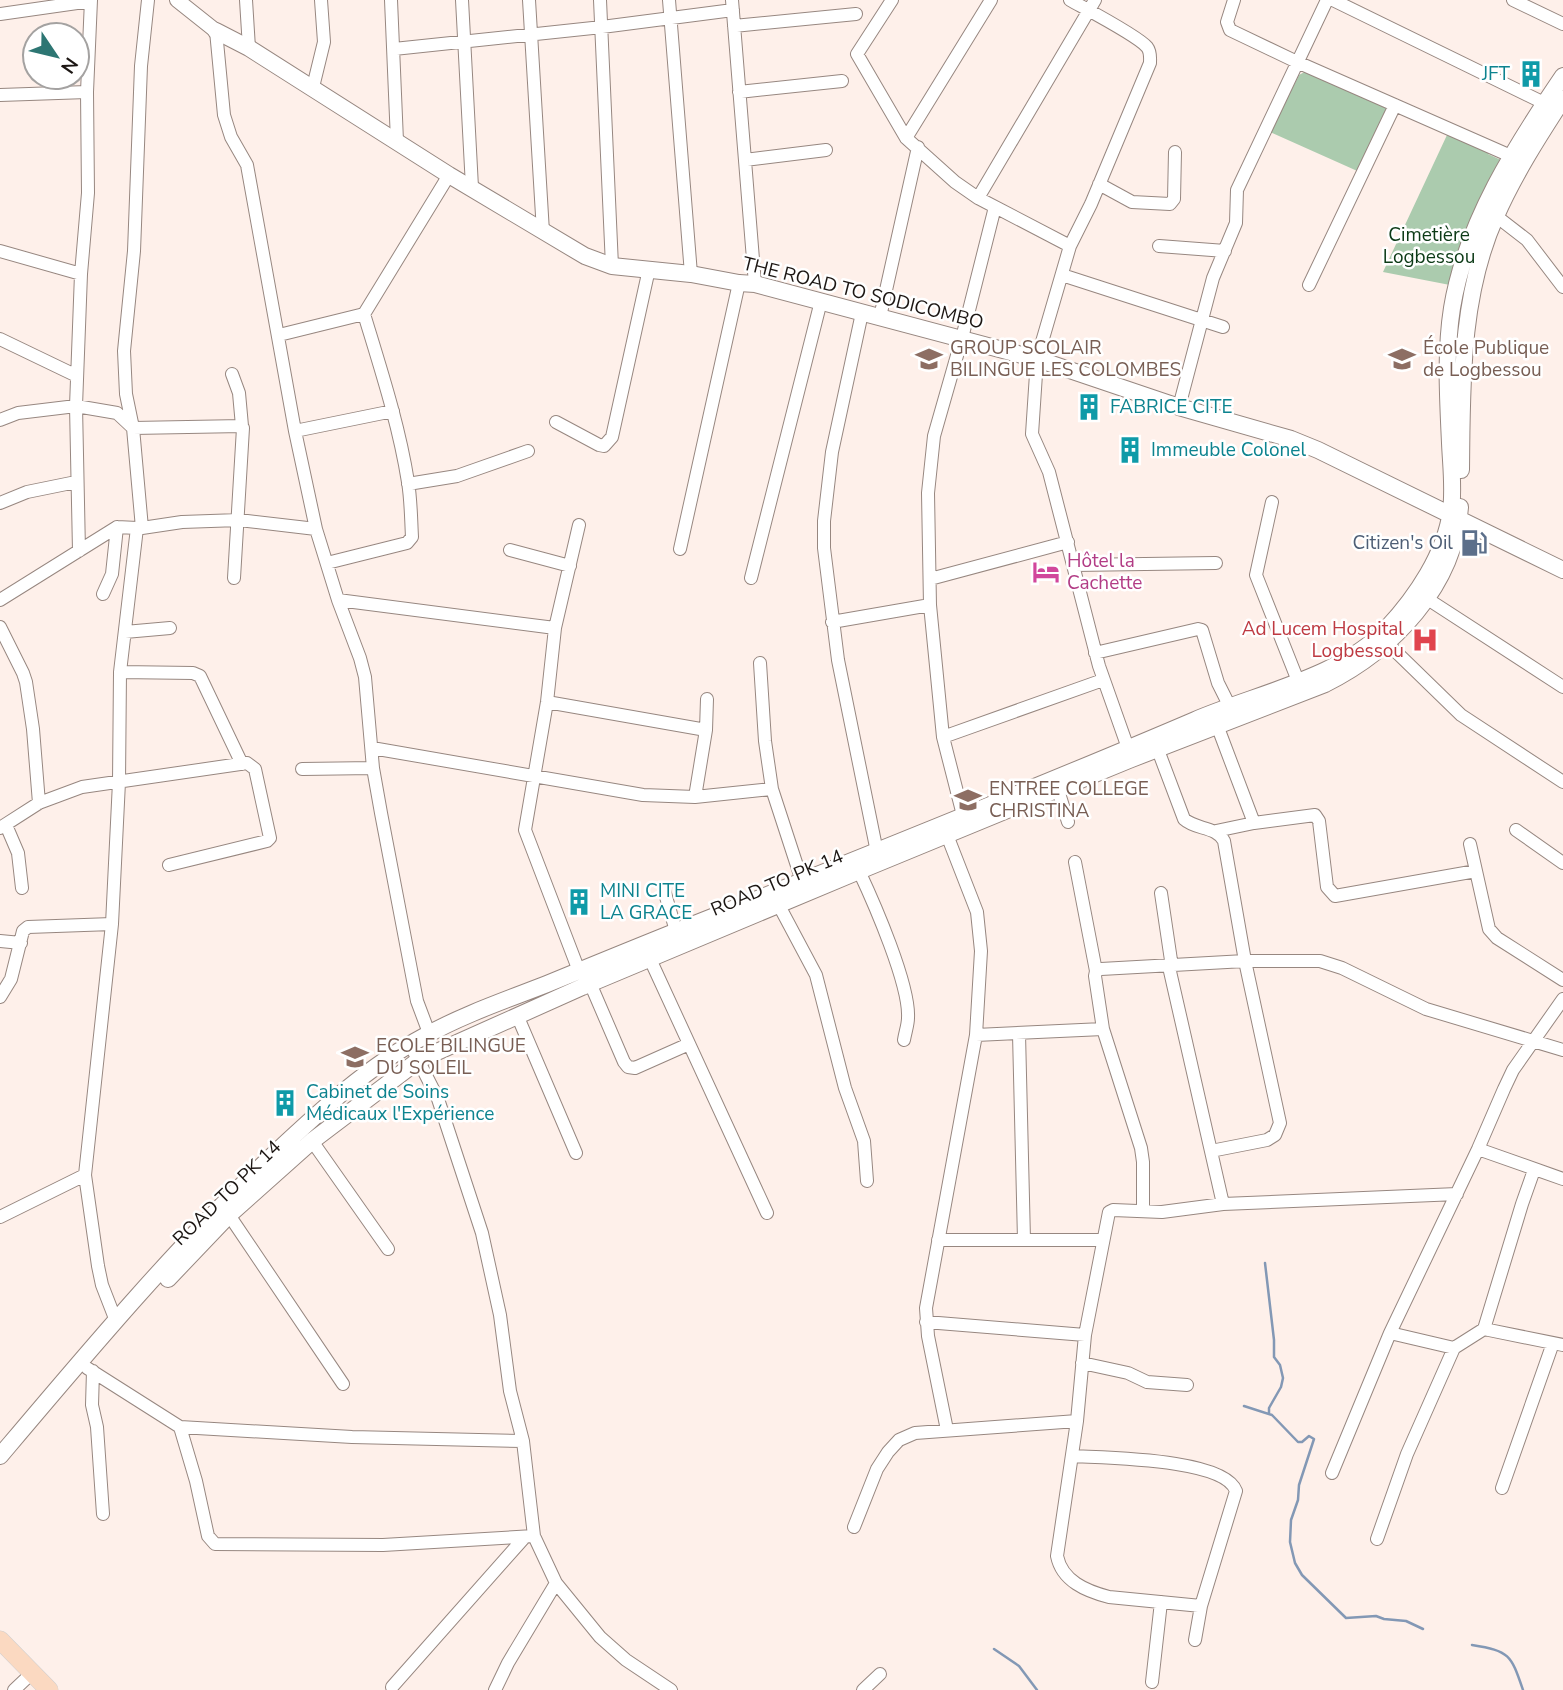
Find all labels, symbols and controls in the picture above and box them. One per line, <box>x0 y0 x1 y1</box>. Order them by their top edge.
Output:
north arrow <box>21 21 91 91</box>
text: N <box>54 52 84 78</box>
building icon: JFT <box>1516 59 1546 89</box>
place label: JFT <box>1481 61 1511 87</box>
park label: Cimetière Logbessou <box>1383 222 1475 270</box>
street label: THE ROAD TO SODICOMBO <box>740 250 986 336</box>
place label: GROUP SCOLAIR BILINGUE LES COLOMBES <box>950 335 1181 383</box>
place label: École Publique de Logbessou <box>1423 335 1549 383</box>
school or university icon: GROUP SCOLAIR BILINGUE LES COLOMBES <box>914 344 944 374</box>
school or university icon: École Publique de Logbessou <box>1387 344 1417 374</box>
building icon: FABRICE CITE <box>1074 392 1104 422</box>
place label: FABRICE CITE <box>1110 394 1233 420</box>
building icon: Immeuble Colonel <box>1115 435 1145 465</box>
place label: Immeuble Colonel <box>1151 437 1306 463</box>
fuel station icon: Citizen's Oil <box>1459 528 1489 558</box>
place label: Citizen's Oil <box>1352 530 1453 556</box>
place label: Hôtel la Cachette <box>1067 548 1142 596</box>
hotel icon: Hôtel la Cachette <box>1031 557 1061 587</box>
place label: Ad Lucem Hospital Logbessou <box>1242 616 1404 664</box>
hospital icon: Ad Lucem Hospital Logbessou <box>1410 625 1440 655</box>
place label: ENTREE COLLEGE CHRISTINA <box>989 776 1149 824</box>
school or university icon: ENTREE COLLEGE CHRISTINA <box>953 785 983 815</box>
street label: ROAD TO PK 14 <box>707 843 847 923</box>
place label: MINI CITE LA GRACE <box>600 878 692 926</box>
building icon: MINI CITE LA GRACE <box>564 887 594 917</box>
place label: ECOLE BILINGUE DU SOLEIL <box>376 1033 526 1081</box>
school or university icon: ECOLE BILINGUE DU SOLEIL <box>340 1042 370 1072</box>
place label: Cabinet de Soins Médicaux l'Expérience <box>306 1079 494 1127</box>
building icon: Cabinet de Soins Médicaux l'Expérience <box>270 1088 300 1118</box>
street label: ROAD TO PK 14 <box>167 1135 287 1251</box>

